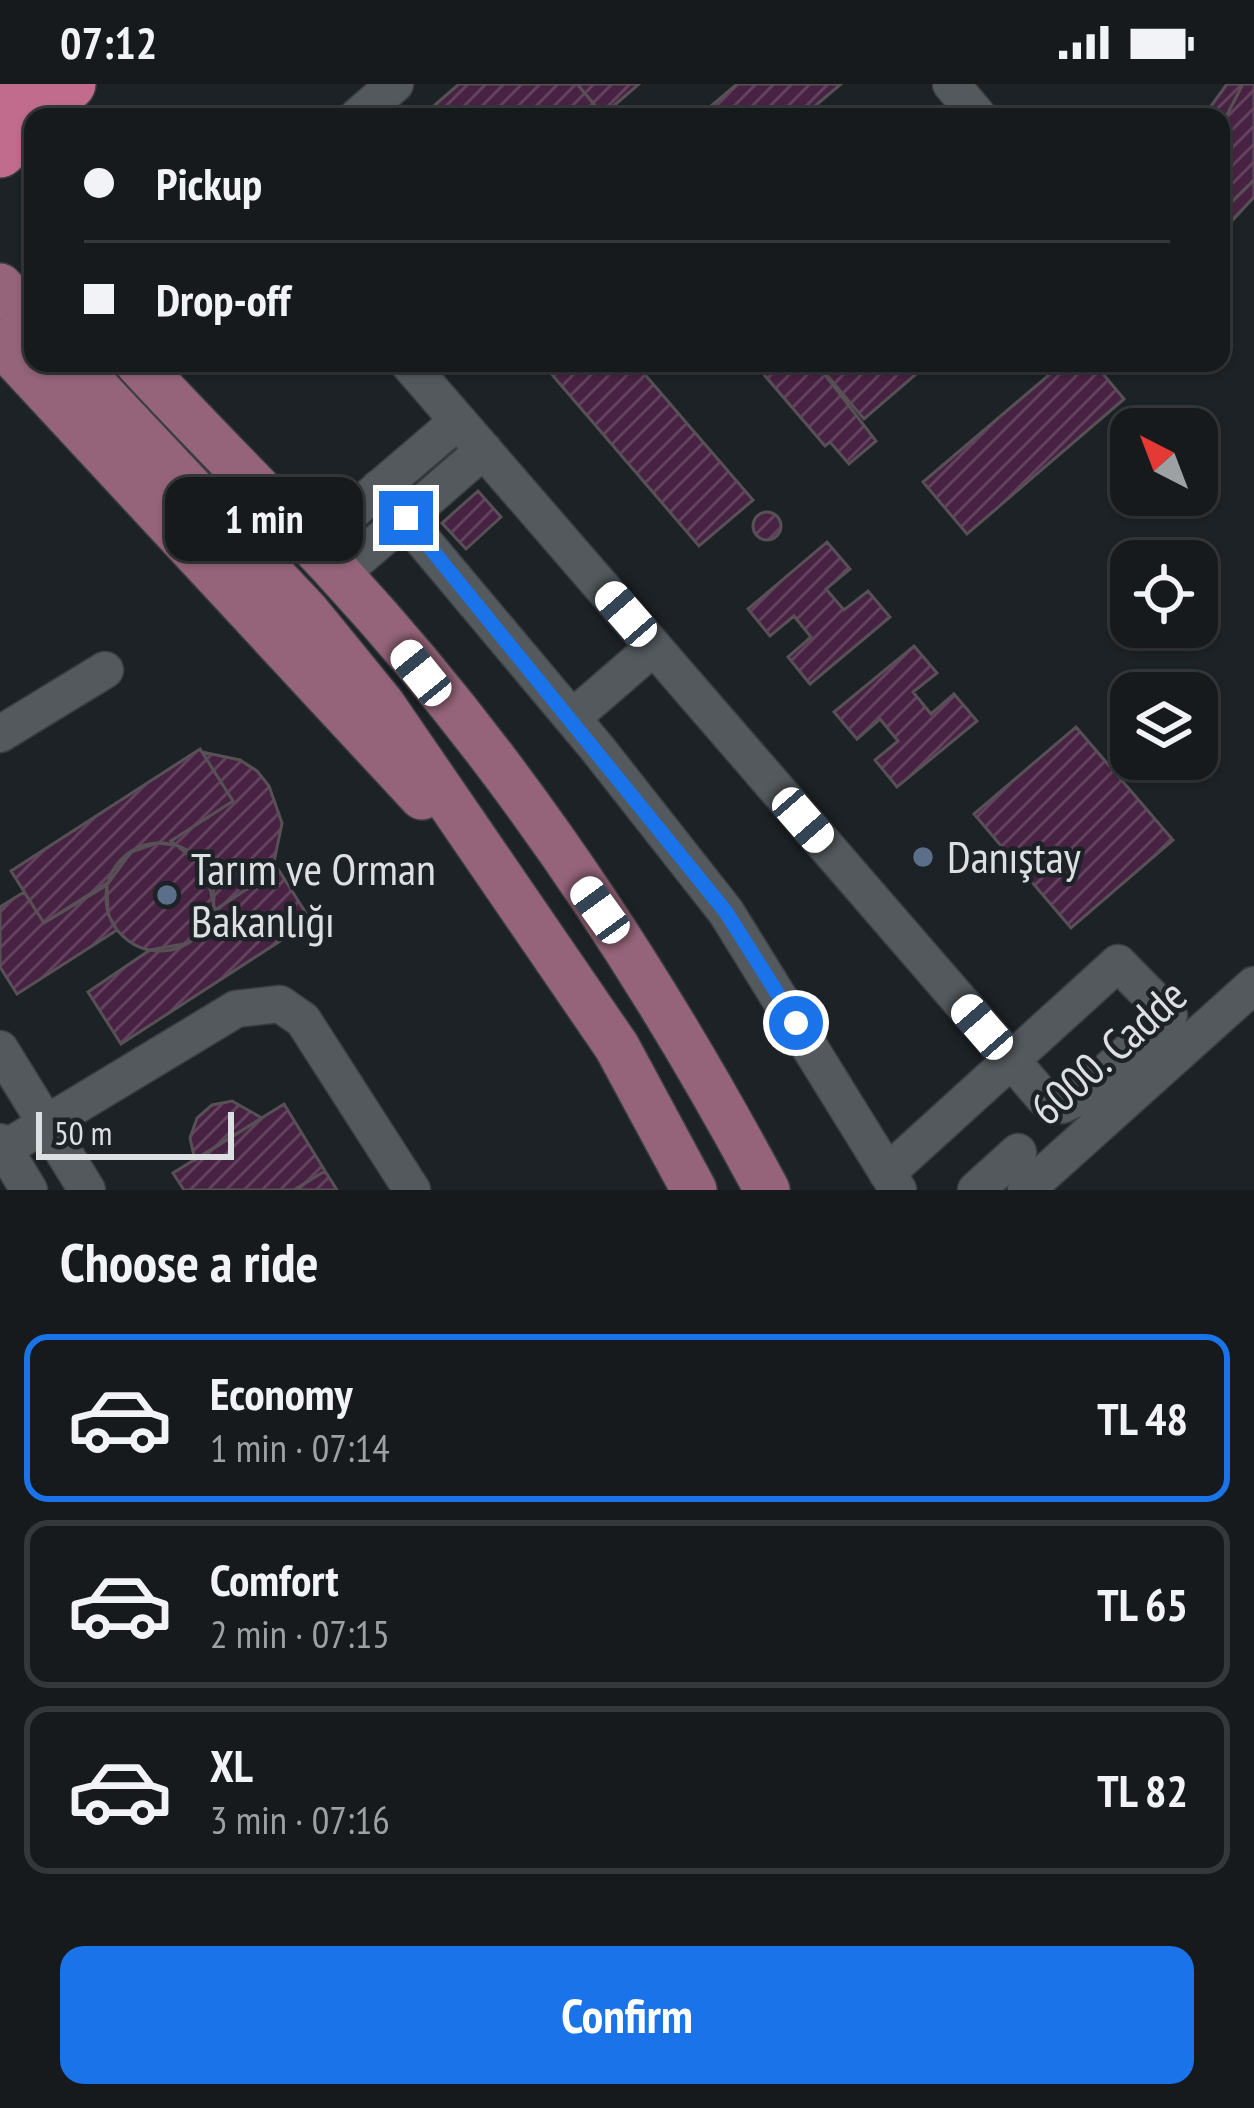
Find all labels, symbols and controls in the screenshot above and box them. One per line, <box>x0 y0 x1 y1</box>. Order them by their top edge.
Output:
text: 07:12 <box>60 13 157 71</box>
text: Pickup <box>156 154 262 212</box>
text: Drop-off <box>156 270 290 328</box>
north arrow <box>1110 408 1218 516</box>
map controls <box>1110 408 1218 780</box>
callout: 1 min <box>166 476 364 560</box>
route end <box>379 491 433 545</box>
text: 1 min <box>225 493 303 544</box>
button: locate <box>1110 540 1218 648</box>
car <box>589 575 663 653</box>
car <box>384 634 458 712</box>
button: layers <box>1110 672 1218 780</box>
car <box>766 781 840 859</box>
place label: Danıştay <box>947 827 1081 885</box>
place label: Tarım ve Orman Bakanlığı <box>191 839 436 949</box>
marker: Danıştay <box>910 844 936 870</box>
car <box>564 870 636 950</box>
marker: Tarım ve Orman Bakanlığı <box>154 882 180 908</box>
street label: 6000. Cadde <box>1017 966 1198 1137</box>
car <box>945 988 1019 1066</box>
route start <box>769 996 823 1050</box>
scale bar <box>36 1106 234 1159</box>
text: 50 m <box>54 1111 112 1154</box>
text: Choose a ride <box>60 1227 319 1297</box>
icon: car <box>66 1364 174 1472</box>
text: Economy <box>210 1364 353 1422</box>
text: TL 48 <box>1097 1389 1188 1447</box>
text: 1 min · 07:14 <box>210 1422 390 1473</box>
icon: car <box>66 1550 174 1658</box>
text: Comfort <box>210 1550 339 1608</box>
text: TL 65 <box>1097 1575 1188 1633</box>
text: 2 min · 07:15 <box>210 1608 390 1659</box>
icon: car <box>66 1736 174 1844</box>
text: XL <box>210 1736 253 1794</box>
text: TL 82 <box>1097 1761 1188 1819</box>
text: 3 min · 07:16 <box>210 1794 390 1845</box>
button: Confirm <box>60 1946 1194 2084</box>

